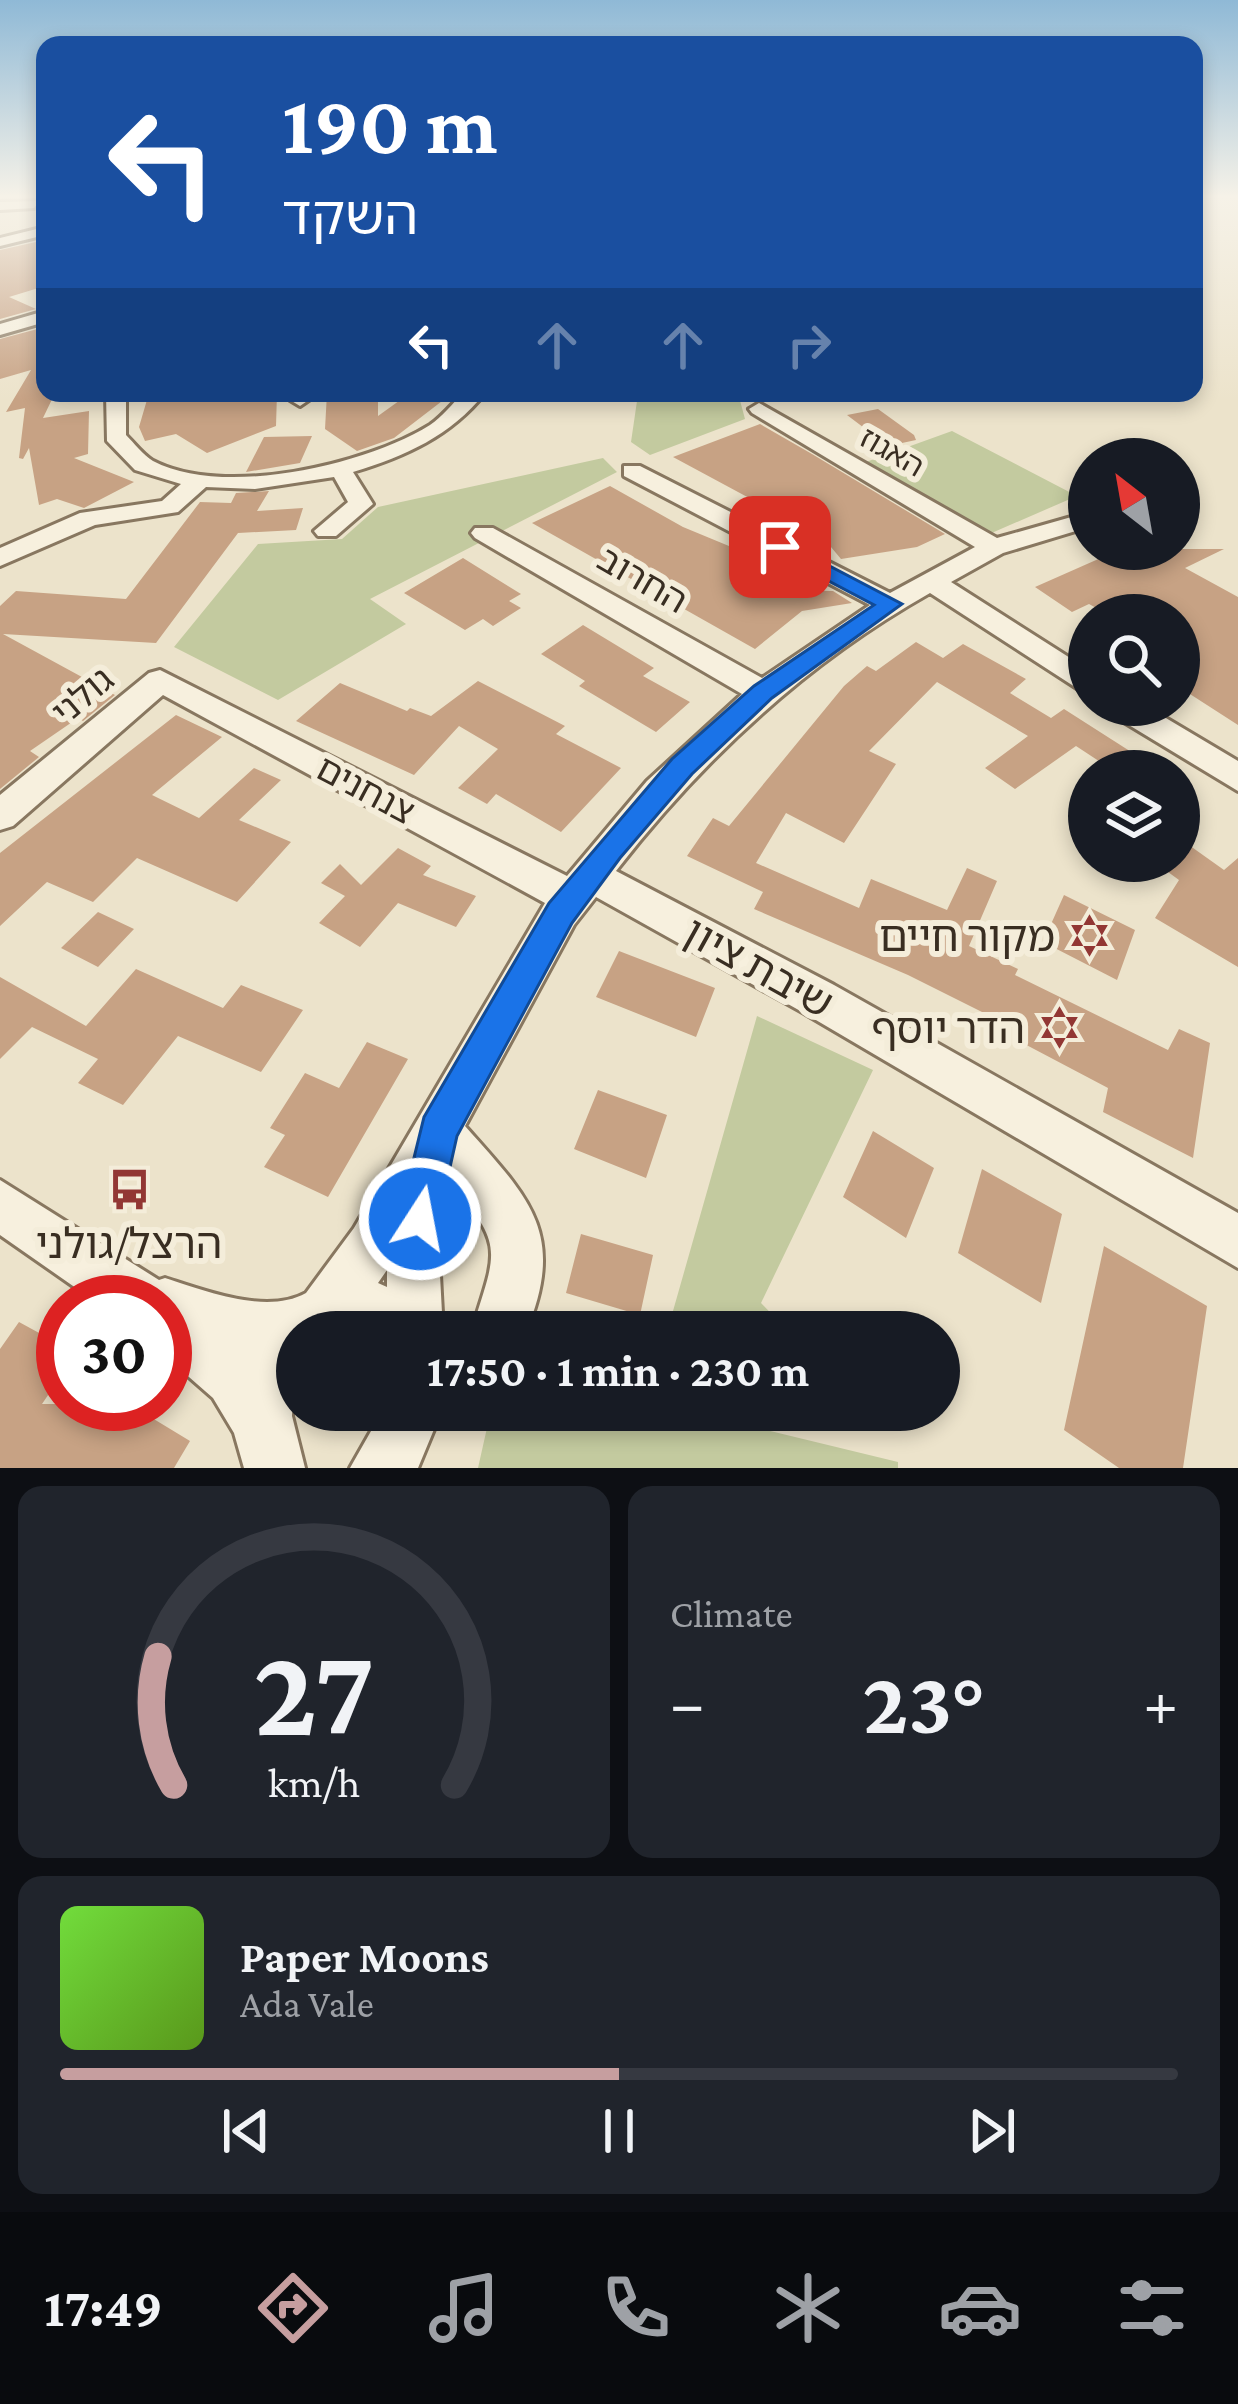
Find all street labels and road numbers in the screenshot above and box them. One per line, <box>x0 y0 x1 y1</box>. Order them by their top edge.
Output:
street label: האגוז <box>855 420 930 483</box>
street label: החרוב <box>591 538 694 621</box>
street label: גולני <box>44 659 121 733</box>
street label: צנחנים <box>310 748 421 832</box>
street label: שיבת ציון <box>676 908 841 1027</box>

